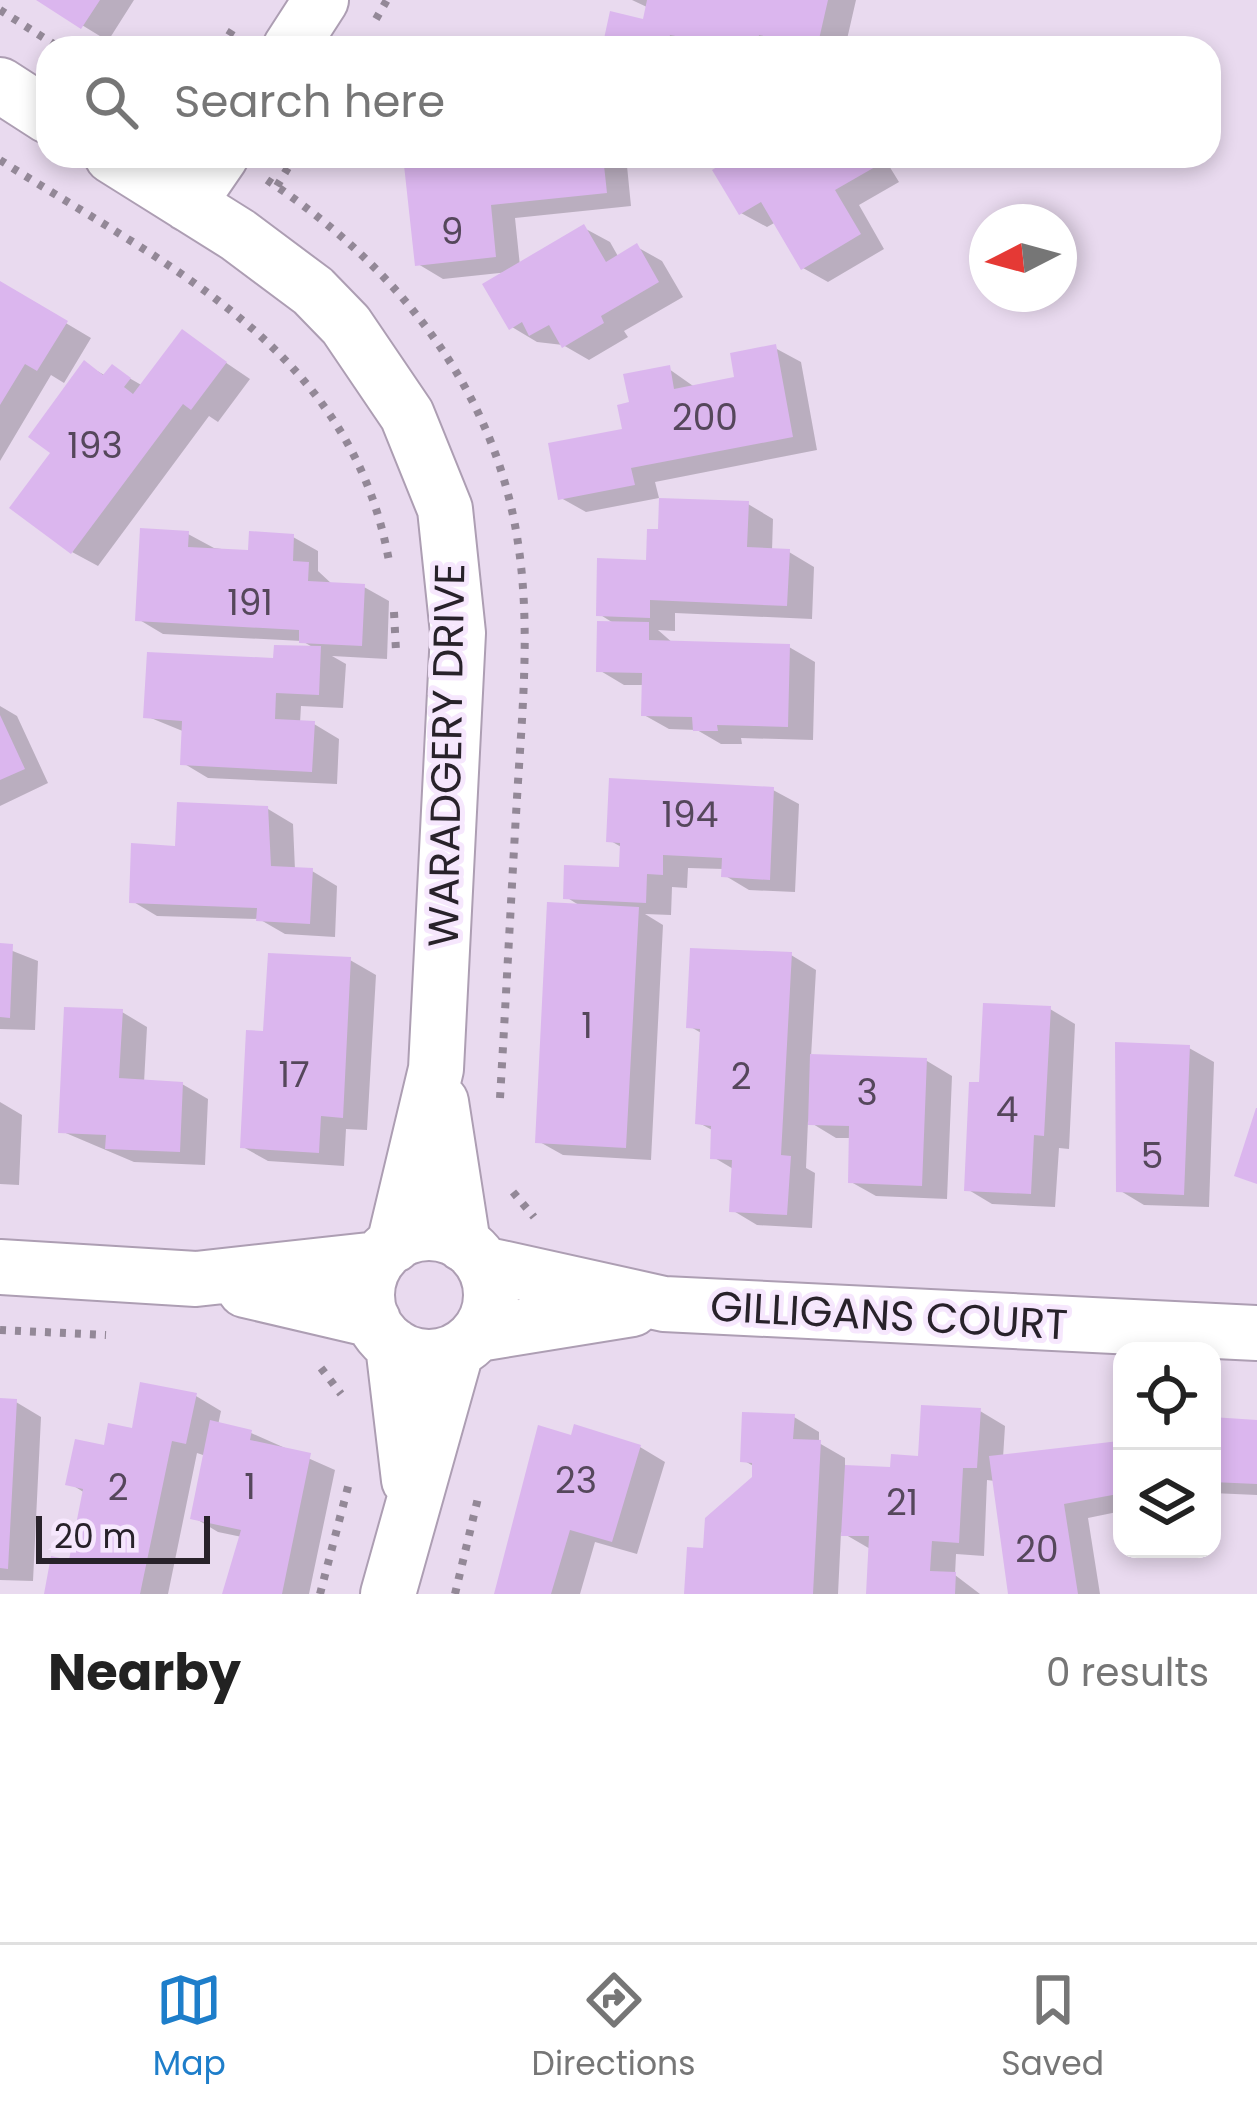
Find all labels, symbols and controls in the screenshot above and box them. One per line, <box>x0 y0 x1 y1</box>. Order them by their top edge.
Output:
search box <box>36 36 1221 168</box>
icon: search <box>78 69 144 135</box>
text: Search here <box>174 70 445 133</box>
north arrow <box>969 204 1077 312</box>
house number: 9 <box>441 206 463 257</box>
house number: 200 <box>672 392 738 443</box>
house number: 193 <box>67 420 123 471</box>
street label: WARADGERY DRIVE <box>414 563 479 947</box>
house number: 191 <box>227 577 273 628</box>
house number: 194 <box>662 789 718 840</box>
house number: 1 <box>581 1000 593 1051</box>
house number: 17 <box>278 1049 310 1100</box>
house number: 2 <box>731 1051 751 1102</box>
house number: 3 <box>856 1067 878 1118</box>
house number: 4 <box>996 1084 1018 1135</box>
house number: 5 <box>1141 1130 1163 1181</box>
street label: GILLIGANS COURT <box>709 1277 1069 1354</box>
map controls <box>1113 1342 1221 1558</box>
button: locate <box>1113 1342 1221 1450</box>
button: layers <box>1113 1450 1221 1558</box>
house number: 23 <box>555 1455 597 1506</box>
house number: 1 <box>244 1461 256 1512</box>
house number: 2 <box>108 1462 128 1513</box>
house number: 21 <box>886 1477 918 1528</box>
scale bar <box>36 1510 210 1563</box>
text: 20 m <box>54 1513 137 1560</box>
house number: 20 <box>1015 1524 1059 1575</box>
text: Nearby <box>48 1636 241 1708</box>
text: 0 results <box>1046 1645 1209 1700</box>
tab: Map <box>153 1967 226 2089</box>
tab: Directions <box>532 1967 695 2089</box>
tab: Saved <box>1001 1967 1104 2089</box>

